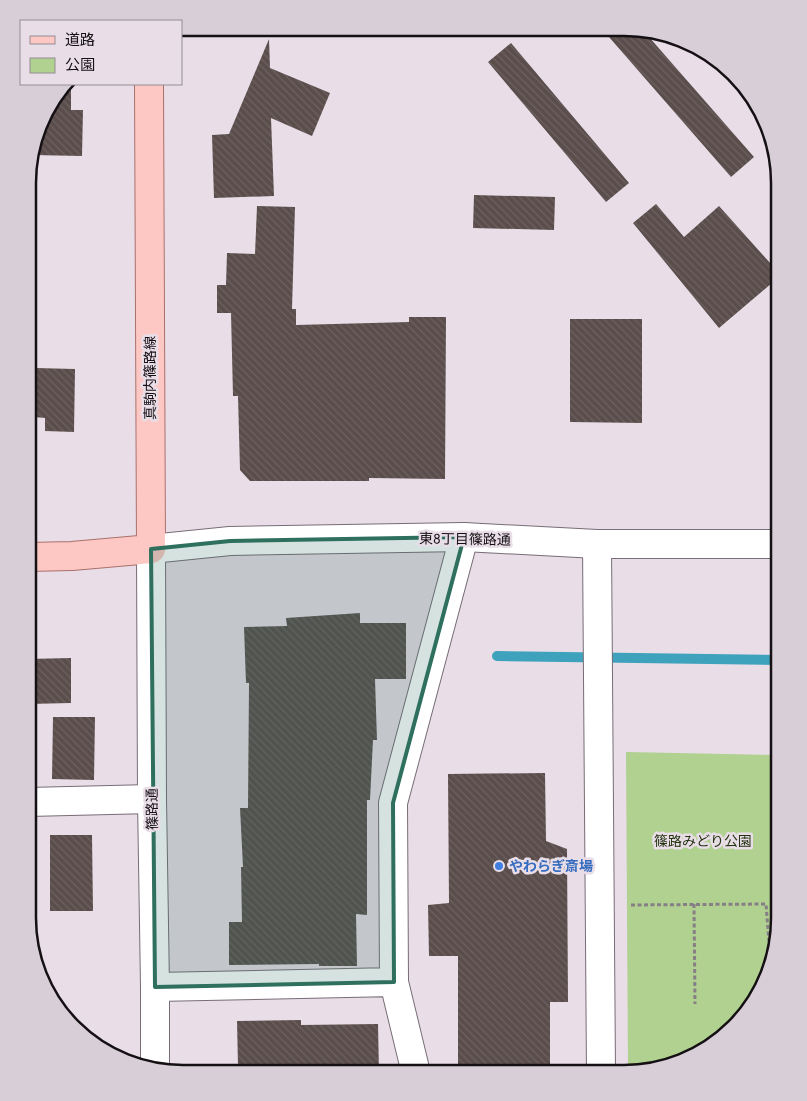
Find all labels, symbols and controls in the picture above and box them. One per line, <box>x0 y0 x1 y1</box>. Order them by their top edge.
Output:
legend <box>20 20 182 85</box>
text: 道路 <box>65 29 95 51</box>
text: 公園 <box>65 54 95 76</box>
street label: 真駒内篠路線 <box>140 336 160 420</box>
street label: 東8丁目篠路通 <box>419 528 511 550</box>
street label: 篠路通 <box>142 788 162 830</box>
park label: 篠路みどり公園 <box>654 831 752 851</box>
place label: やわらぎ斎場 <box>509 856 593 876</box>
marker: やわらぎ斎場 <box>493 860 505 872</box>

